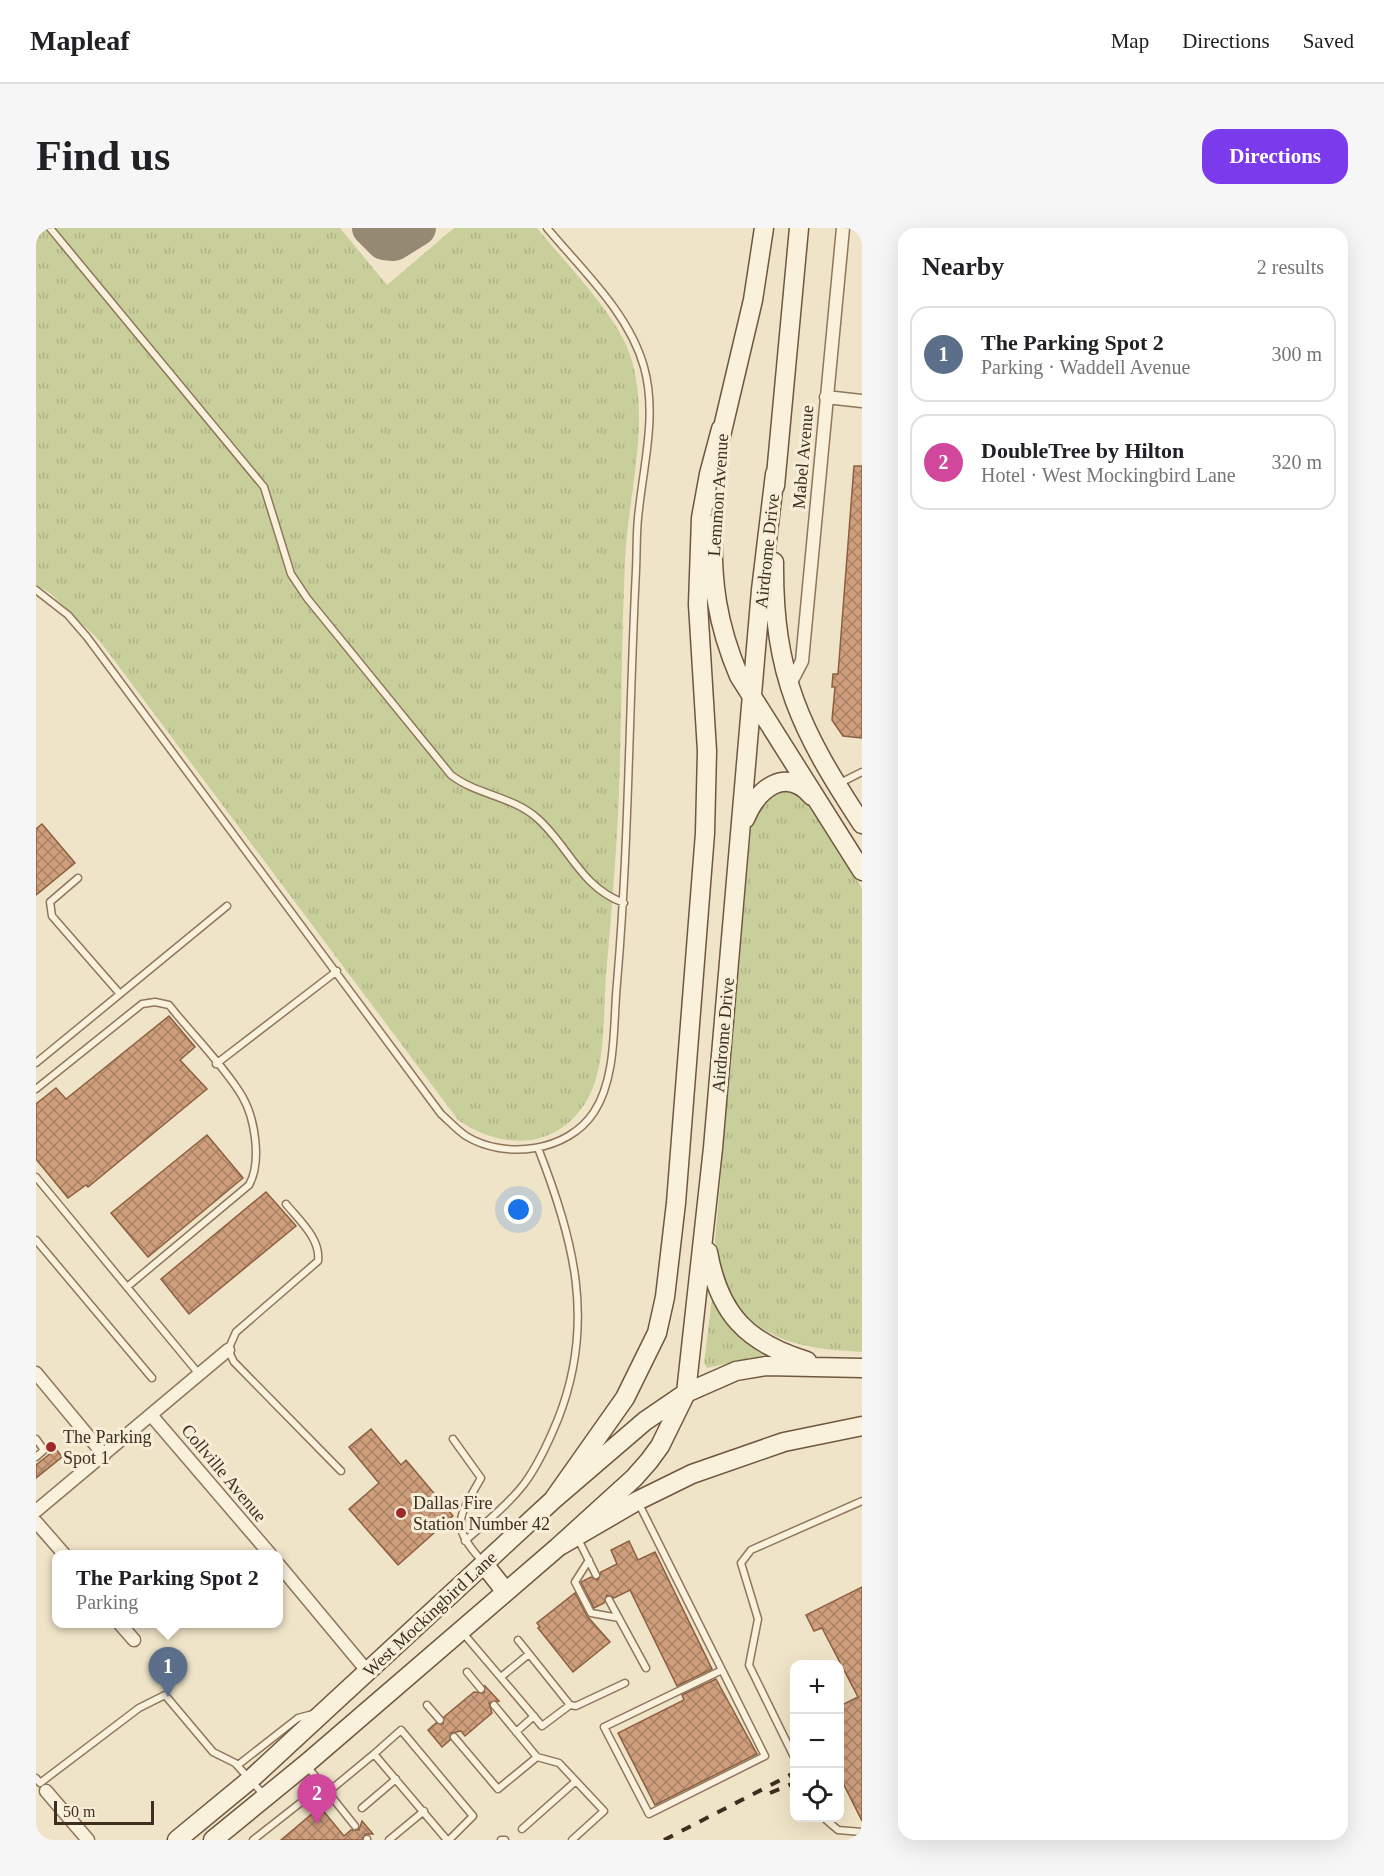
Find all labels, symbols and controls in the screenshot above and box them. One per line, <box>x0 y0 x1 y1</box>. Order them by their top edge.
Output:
text: Mapleaf <box>30 25 130 56</box>
text: Map <box>1111 29 1149 53</box>
text: Directions <box>1182 29 1270 53</box>
text: Saved <box>1303 29 1354 53</box>
button: Directions <box>1202 129 1348 184</box>
text: Find us <box>36 133 170 179</box>
text: Nearby <box>922 252 1004 281</box>
text: 2 results <box>1257 256 1324 278</box>
text: The Parking Spot 2 <box>981 330 1164 355</box>
text: 1 <box>939 343 949 365</box>
text: 300 m <box>1271 343 1322 365</box>
text: Parking · Waddell Avenue <box>981 356 1190 378</box>
street label: Mabel Avenue <box>788 404 818 510</box>
street label: Lemmon Avenue <box>704 433 732 557</box>
text: DoubleTree by Hilton <box>981 438 1184 463</box>
text: 2 <box>939 451 949 473</box>
text: 320 m <box>1271 451 1322 473</box>
text: Hotel · West Mockingbird Lane <box>981 464 1236 486</box>
street label: Airdrome Drive <box>751 493 783 609</box>
street label: Airdrome Drive <box>708 977 738 1093</box>
your location <box>504 1195 533 1224</box>
street label: Collville Avenue <box>177 1420 271 1526</box>
place label: The Parking Spot 1 <box>63 1427 151 1468</box>
marker: The Parking Spot 1 <box>44 1440 58 1454</box>
place label: Dallas Fire Station Number 42 <box>413 1493 550 1534</box>
marker: Dallas Fire Station Number 42 <box>394 1506 408 1520</box>
street label: West Mockingbird Lane <box>359 1547 501 1681</box>
popup <box>52 1550 283 1628</box>
text: The Parking Spot 2 <box>76 1565 259 1590</box>
text: Parking <box>76 1591 138 1613</box>
pin: 1 <box>148 1648 188 1697</box>
map controls <box>790 1660 844 1822</box>
button: + <box>790 1660 844 1714</box>
button: − <box>790 1714 844 1768</box>
button: locate <box>790 1768 844 1822</box>
pin: 2 <box>298 1774 336 1824</box>
scale bar <box>54 1798 154 1826</box>
text: 50 m <box>63 1803 95 1820</box>

